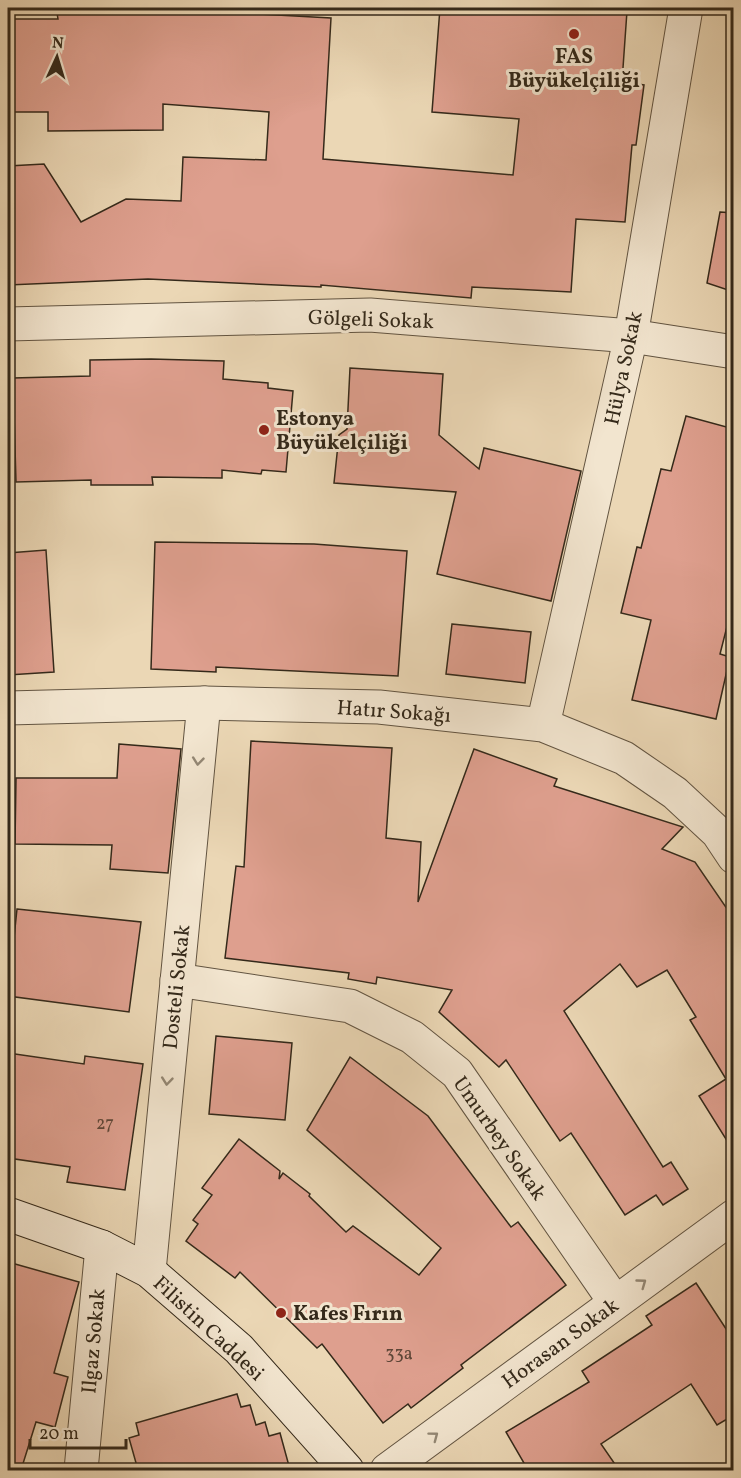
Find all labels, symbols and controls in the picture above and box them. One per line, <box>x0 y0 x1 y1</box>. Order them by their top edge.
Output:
north arrow <box>27 27 87 87</box>
marker: FAS Büyükelçiliği <box>567 27 581 41</box>
text: N <box>51 33 65 55</box>
place label: FAS Büyükelçiliği <box>508 43 640 96</box>
street label: Gölgeli Sokak <box>307 304 435 337</box>
street label: Hülya Sokak <box>598 308 651 428</box>
place label: Estonya Büyükelçiliği <box>276 405 408 458</box>
marker: Estonya Büyükelçiliği <box>257 423 271 437</box>
street label: Hatır Sokağı <box>336 694 452 731</box>
one-way arrow <box>192 757 205 766</box>
street label: Dosteli Sokak <box>157 923 199 1051</box>
street label: Umurbey Sokak <box>445 1071 553 1207</box>
one-way arrow <box>161 1076 174 1085</box>
house number: 27 <box>96 1112 114 1137</box>
street label: Filistin Caddesi <box>146 1270 270 1388</box>
one-way arrow <box>635 1279 646 1290</box>
street label: Ilgaz Sokak <box>75 1287 114 1395</box>
street label: Horasan Sokak <box>496 1292 626 1397</box>
place label: Kafes Fırın <box>293 1300 403 1329</box>
marker: Kafes Fırın <box>274 1306 288 1320</box>
house number: 33a <box>385 1342 413 1367</box>
scale bar <box>30 1412 126 1450</box>
text: 20 m <box>39 1422 79 1447</box>
one-way arrow <box>428 1432 439 1443</box>

